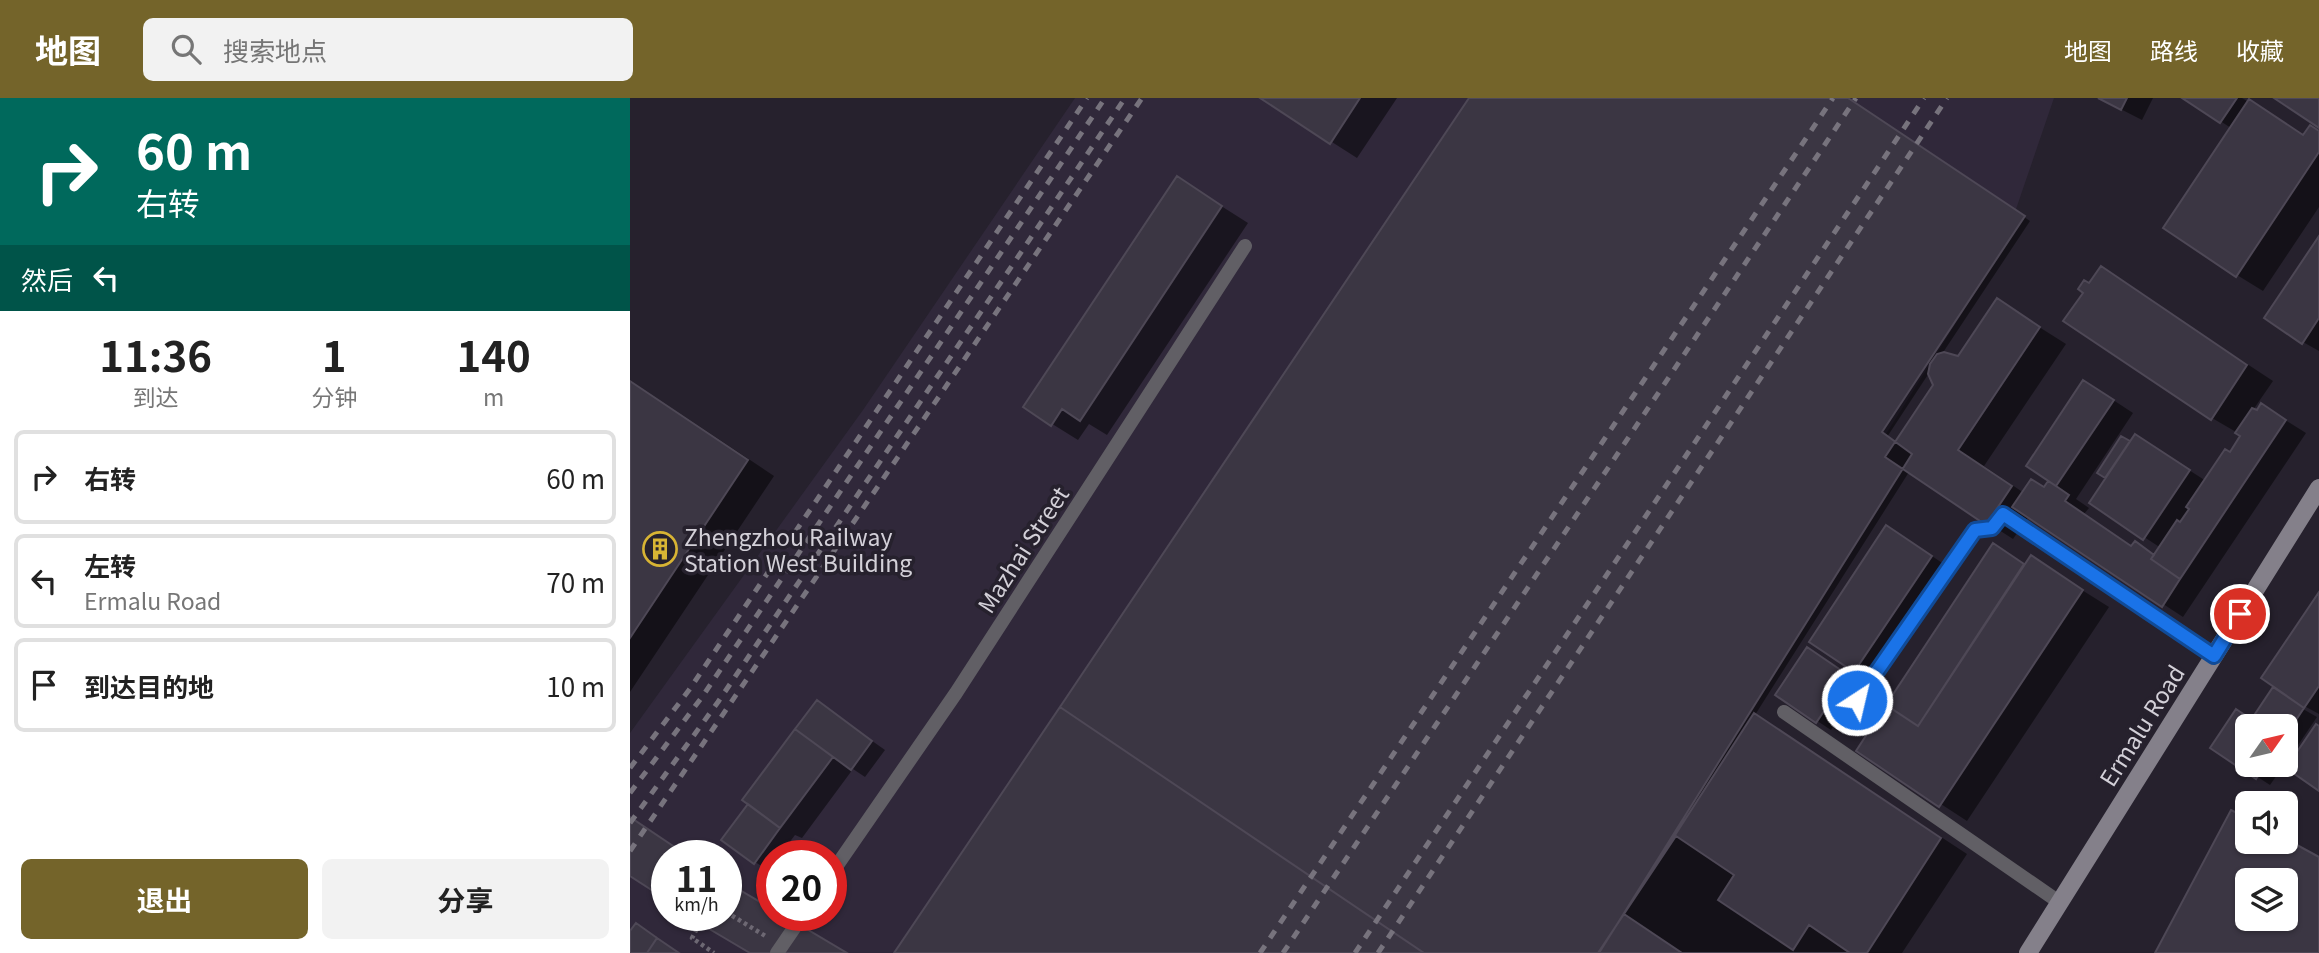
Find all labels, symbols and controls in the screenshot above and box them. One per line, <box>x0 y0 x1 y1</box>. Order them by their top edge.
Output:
search box <box>143 18 633 81</box>
text: 地图 <box>35 25 101 73</box>
icon: search <box>167 30 205 68</box>
text: 搜索地点 <box>223 31 327 68</box>
text: 地图 <box>2064 32 2112 67</box>
text: 路线 <box>2150 32 2198 67</box>
text: 收藏 <box>2236 32 2284 67</box>
text: 60 m <box>136 113 252 184</box>
icon: right <box>21 126 112 217</box>
text: 右转 <box>136 179 200 225</box>
icon: left <box>87 259 125 297</box>
text: 然后 <box>21 260 73 297</box>
text: 11:36 <box>99 323 212 384</box>
text: 1 <box>322 323 347 384</box>
text: 140 <box>456 323 531 384</box>
text: 到达 <box>133 379 179 413</box>
text: 分钟 <box>311 379 357 413</box>
text: m <box>483 379 504 413</box>
icon: right <box>25 458 63 496</box>
text: 右转 <box>84 459 136 496</box>
text: 60 m <box>546 459 605 496</box>
street label: Mazhai Street <box>968 479 1076 619</box>
place label: Zhengzhou Railway Station West Building <box>684 519 912 579</box>
building icon: Zhengzhou Railway Station West Building <box>641 530 679 568</box>
text: 左转 <box>84 546 136 583</box>
icon: left <box>25 562 63 600</box>
text: 70 m <box>546 563 605 600</box>
text: Ermalu Road <box>84 583 221 617</box>
pin <box>2210 584 2270 644</box>
icon: arrive <box>2221 595 2259 633</box>
street label: Ermalu Road <box>2090 658 2192 792</box>
position arrow <box>1820 663 1894 737</box>
icon: arrive <box>25 666 63 704</box>
text: 到达目的地 <box>84 667 214 704</box>
text: 10 m <box>546 667 605 704</box>
north arrow <box>2235 714 2298 777</box>
map controls <box>2235 714 2298 931</box>
button: sound <box>2235 791 2298 854</box>
speed limit sign: 20 <box>756 840 847 931</box>
text: 11 <box>676 851 717 902</box>
button: 退出 <box>21 859 308 939</box>
button: 分享 <box>322 859 609 939</box>
button: layers <box>2235 868 2298 931</box>
text: km/h <box>674 890 719 916</box>

